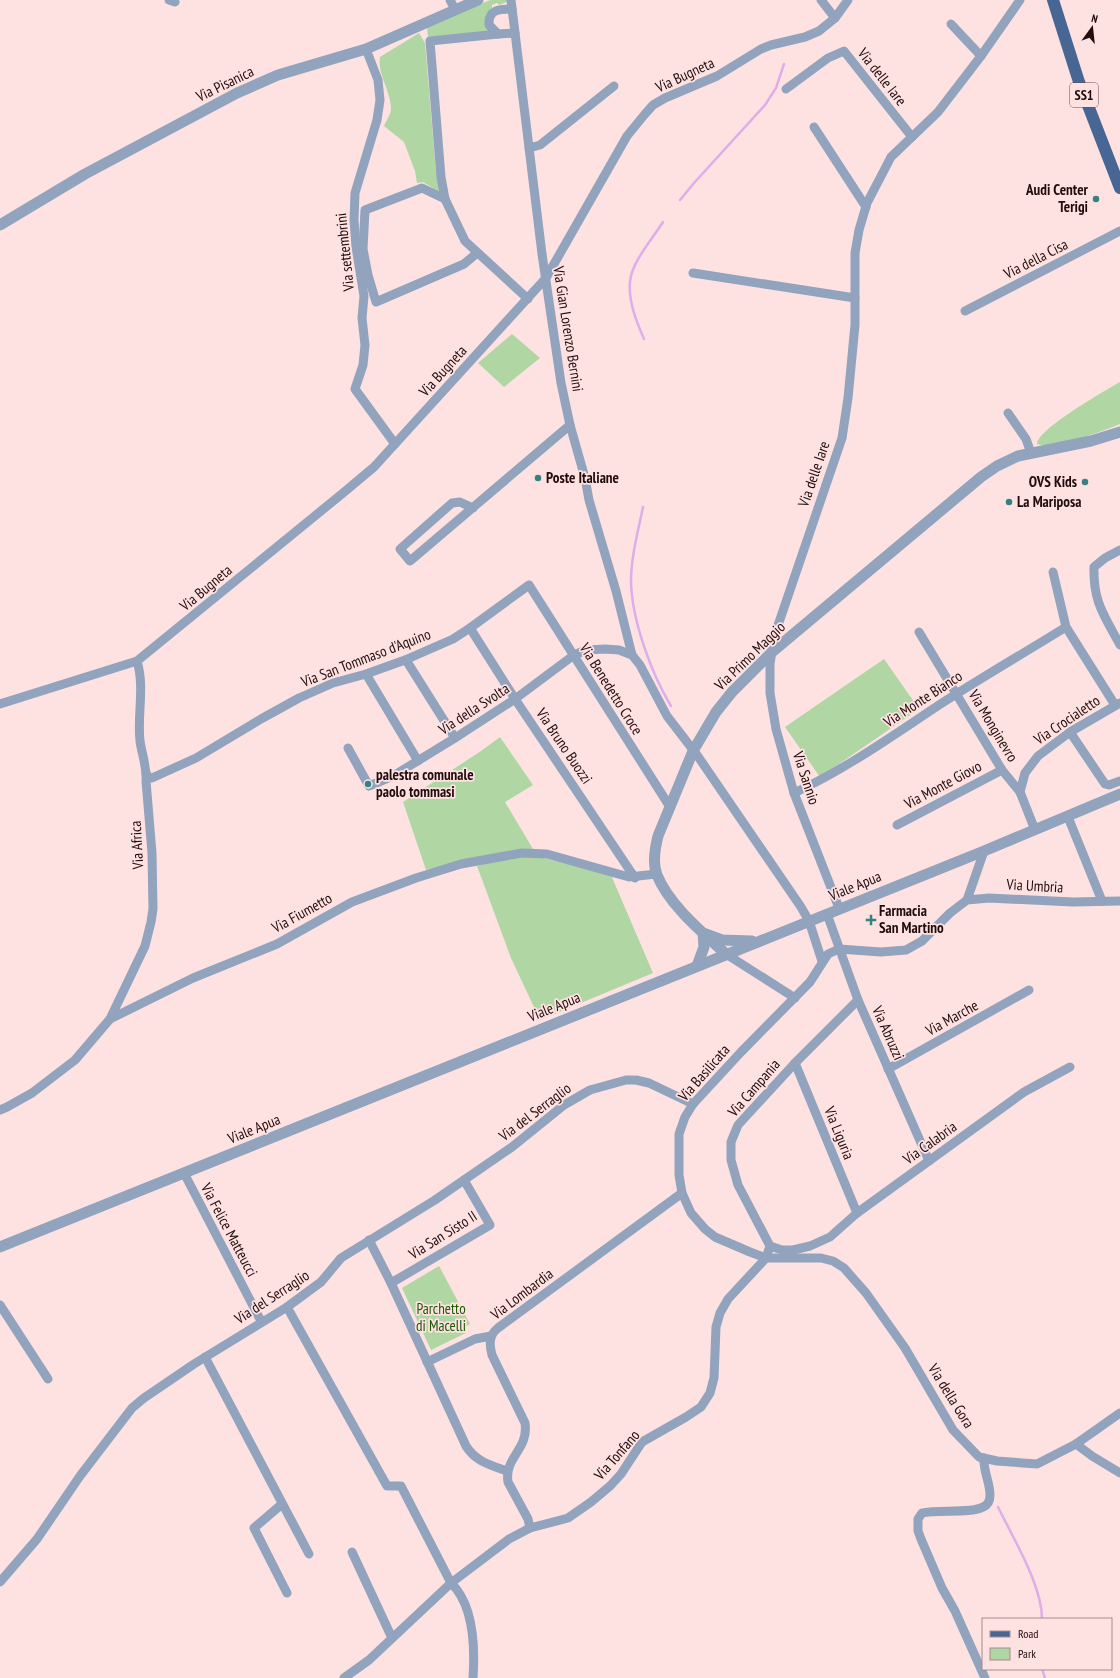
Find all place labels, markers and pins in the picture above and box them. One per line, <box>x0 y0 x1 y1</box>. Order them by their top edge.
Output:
place label: Audi Center Terigi <box>1025 180 1089 216</box>
marker: Audi Center Terigi <box>1091 194 1101 204</box>
place label: Poste Italiane <box>546 468 619 487</box>
place label: OVS Kids <box>1029 472 1077 491</box>
marker: Poste Italiane <box>533 473 543 483</box>
marker: OVS Kids <box>1080 477 1090 487</box>
place label: La Mariposa <box>1017 492 1081 511</box>
marker: La Mariposa <box>1004 497 1014 507</box>
place label: palestra comunale paolo tommasi <box>376 765 474 801</box>
marker: palestra comunale paolo tommasi <box>363 779 373 789</box>
place label: Farmacia San Martino <box>879 901 944 937</box>
marker: Farmacia San Martino <box>866 915 876 925</box>

